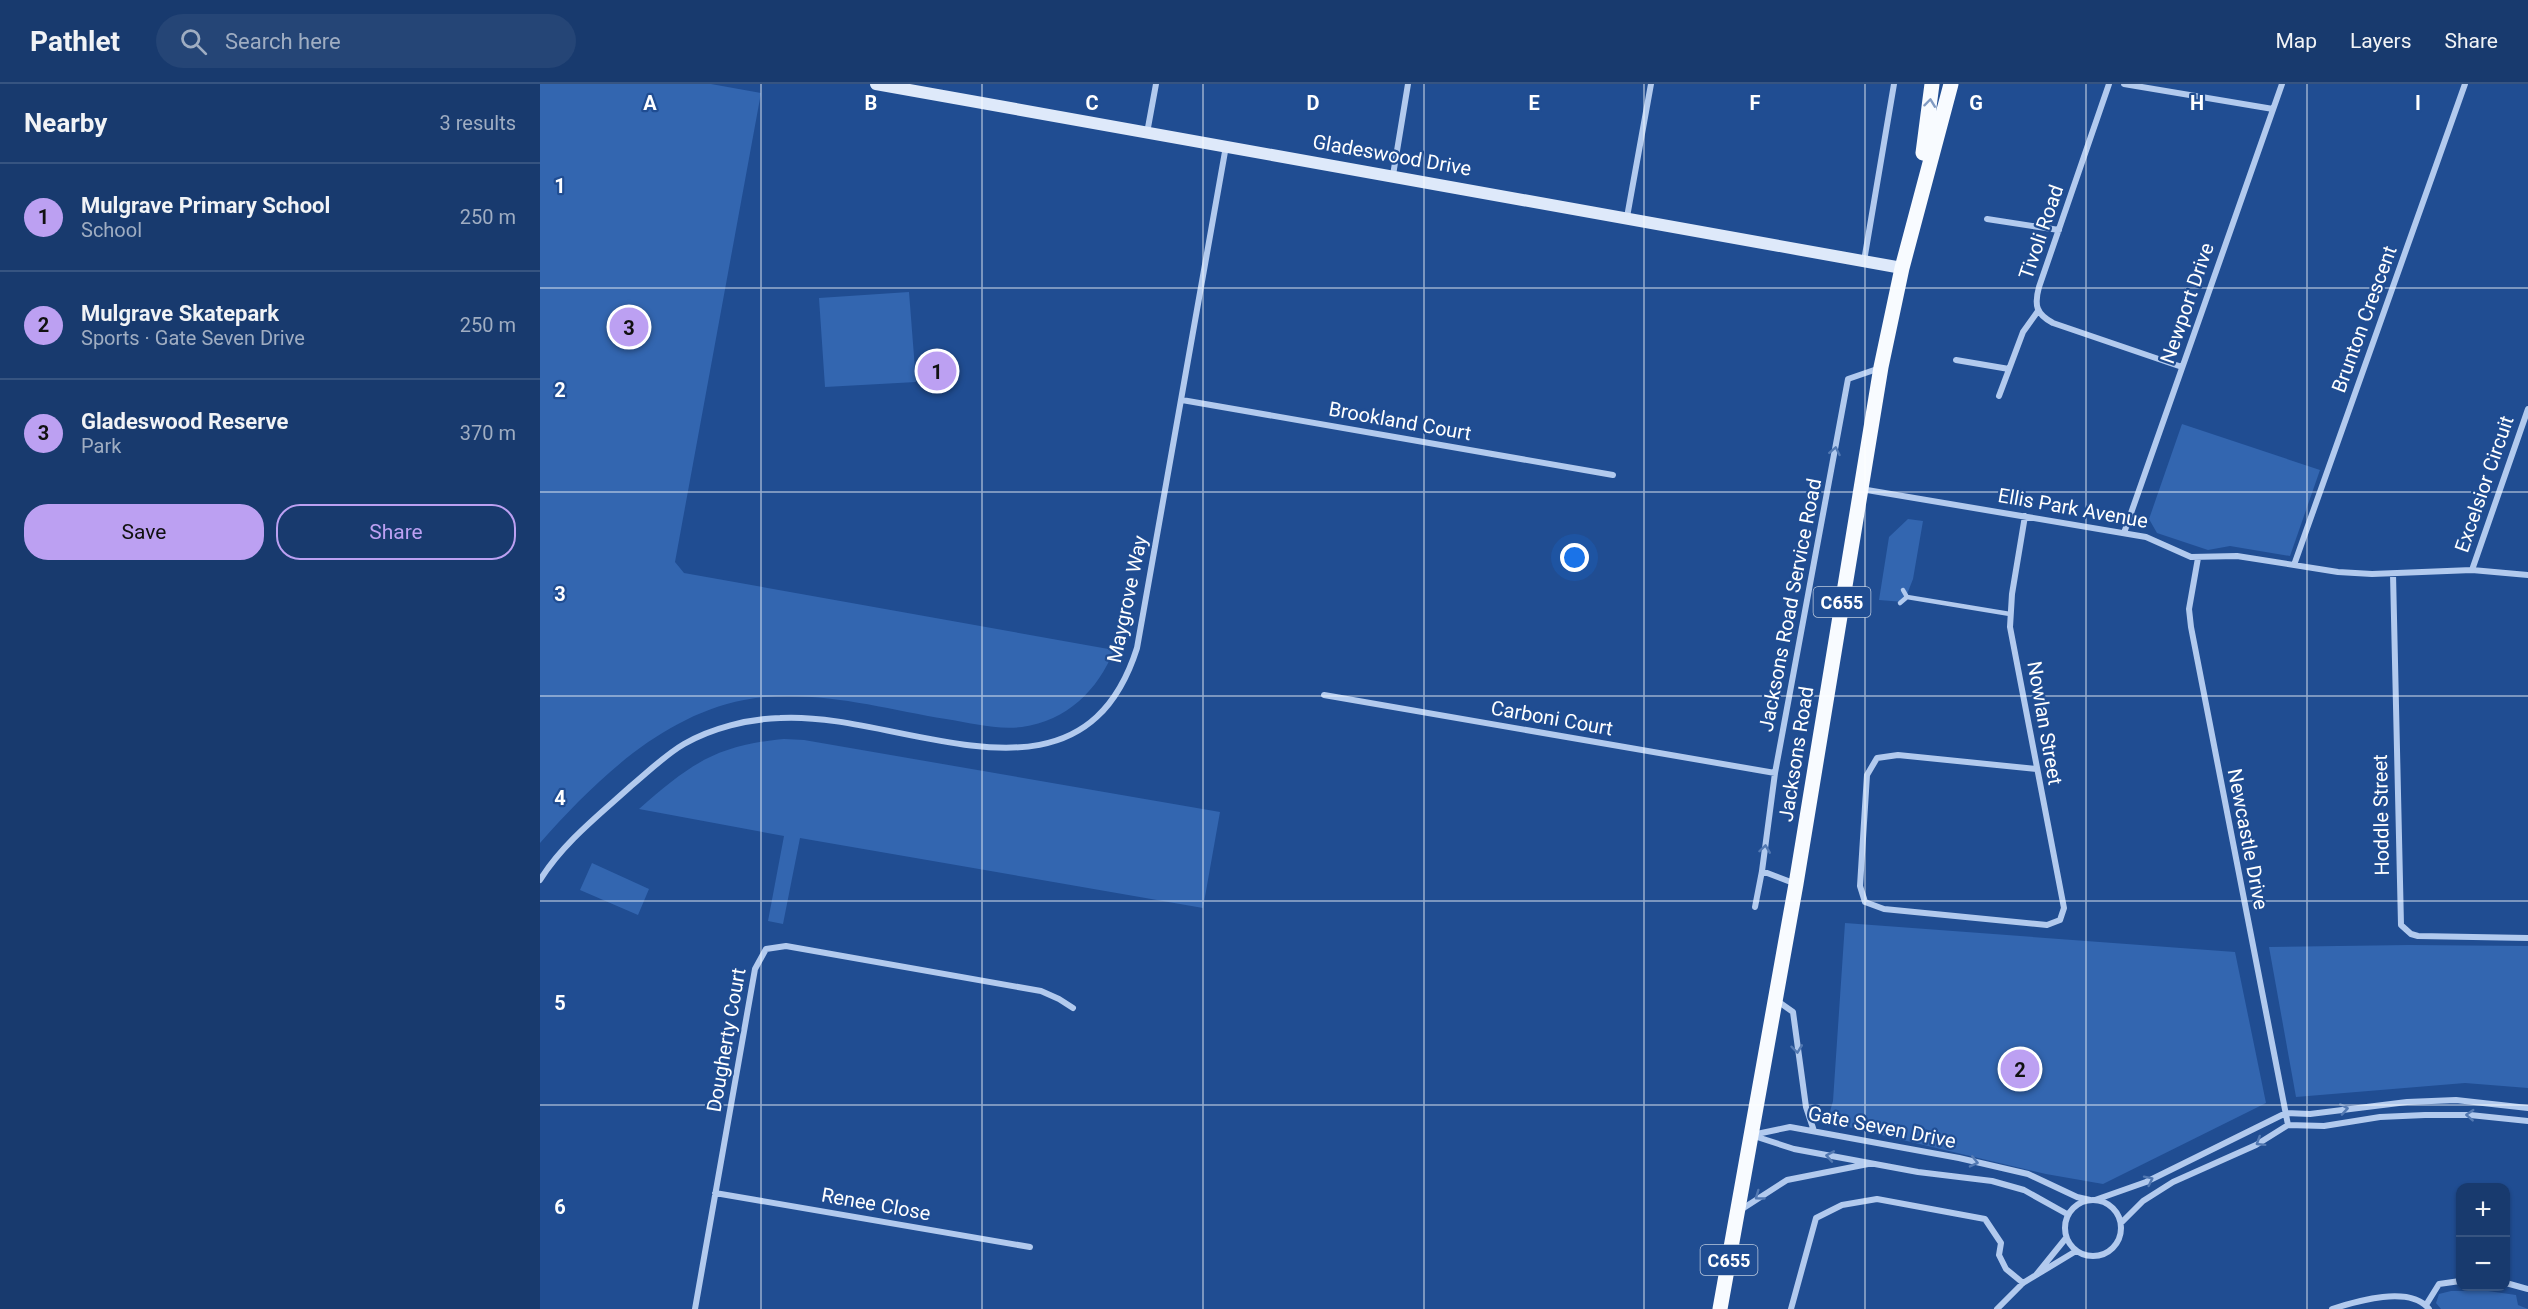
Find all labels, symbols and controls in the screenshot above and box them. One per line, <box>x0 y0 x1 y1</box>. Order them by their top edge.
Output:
search box <box>156 14 576 68</box>
text: Pathlet <box>30 25 120 58</box>
icon: search <box>177 25 210 58</box>
text: Search here <box>225 29 341 54</box>
text: Map <box>2275 29 2317 53</box>
text: Layers <box>2350 29 2411 53</box>
text: Share <box>2444 29 2498 53</box>
text: A <box>643 91 657 115</box>
text: B <box>865 91 877 115</box>
text: C <box>1085 91 1099 115</box>
text: D <box>1307 91 1320 115</box>
text: E <box>1528 91 1540 115</box>
text: F <box>1750 91 1761 115</box>
text: G <box>1969 91 1983 115</box>
text: H <box>2190 91 2204 115</box>
text: I <box>2415 91 2421 115</box>
one-way arrow <box>1923 99 1936 108</box>
text: Nearby <box>24 108 107 138</box>
text: 3 results <box>440 111 516 135</box>
street label: Gladeswood Drive <box>1311 129 1473 181</box>
text: 1 <box>554 174 566 198</box>
street label: Tivoli Road <box>2014 182 2068 282</box>
text: Mulgrave Primary School <box>81 193 330 218</box>
text: 1 <box>38 205 49 229</box>
text: 250 m <box>460 205 516 229</box>
text: School <box>81 218 142 242</box>
street label: Newport Drive <box>2155 239 2219 367</box>
street label: Brunton Crescent <box>2326 242 2402 396</box>
text: Mulgrave Skatepark <box>81 301 279 326</box>
pin: 3 <box>610 304 649 350</box>
text: 2 <box>38 313 49 337</box>
text: 250 m <box>460 313 516 337</box>
text: Sports · Gate Seven Drive <box>81 326 305 350</box>
pin: 1 <box>918 348 956 394</box>
text: 2 <box>554 378 566 402</box>
street label: Brookland Court <box>1327 397 1473 445</box>
text: Gladeswood Reserve <box>81 409 288 434</box>
street label: Excelsior Circuit <box>2449 413 2519 555</box>
text: 3 <box>38 421 49 445</box>
text: 370 m <box>460 421 516 445</box>
text: Park <box>81 434 121 458</box>
one-way arrow <box>1828 446 1841 456</box>
street label: Jacksons Road Service Road <box>1754 476 1826 734</box>
street label: Ellis Park Avenue <box>1996 483 2150 533</box>
button: Save <box>24 504 264 560</box>
button: Share <box>276 504 516 560</box>
street label: Maygrove Way <box>1102 533 1152 665</box>
your location <box>1560 543 1589 572</box>
text: 3 <box>554 582 566 606</box>
road number: C655 <box>1814 587 1870 617</box>
street label: Nowlan Street <box>2022 659 2068 787</box>
street label: Jacksons Road <box>1773 685 1819 823</box>
street label: Carboni Court <box>1489 695 1615 741</box>
street label: Hoddle Street <box>2368 754 2394 876</box>
street label: Newcastle Drive <box>2223 766 2273 912</box>
text: 4 <box>554 786 566 810</box>
one-way arrow <box>1758 845 1770 854</box>
street label: Dougherty Court <box>702 966 750 1114</box>
text: 5 <box>554 991 566 1015</box>
one-way arrow <box>1790 1044 1803 1054</box>
pin: 2 <box>2000 1046 2040 1092</box>
street label: Gate Seven Drive <box>1806 1101 1958 1153</box>
one-way arrow <box>2339 1103 2349 1116</box>
one-way arrow <box>2465 1109 2474 1122</box>
one-way arrow <box>2255 1134 2266 1145</box>
one-way arrow <box>1825 1150 1835 1163</box>
one-way arrow <box>1969 1154 1979 1167</box>
one-way arrow <box>2143 1176 2154 1187</box>
street label: Renee Close <box>820 1183 932 1225</box>
map controls <box>2456 1183 2510 1291</box>
button: + <box>2456 1183 2510 1237</box>
one-way arrow <box>1755 1189 1766 1200</box>
text: 6 <box>554 1195 566 1219</box>
button: − <box>2456 1237 2510 1291</box>
road number: C655 <box>1700 1245 1758 1275</box>

